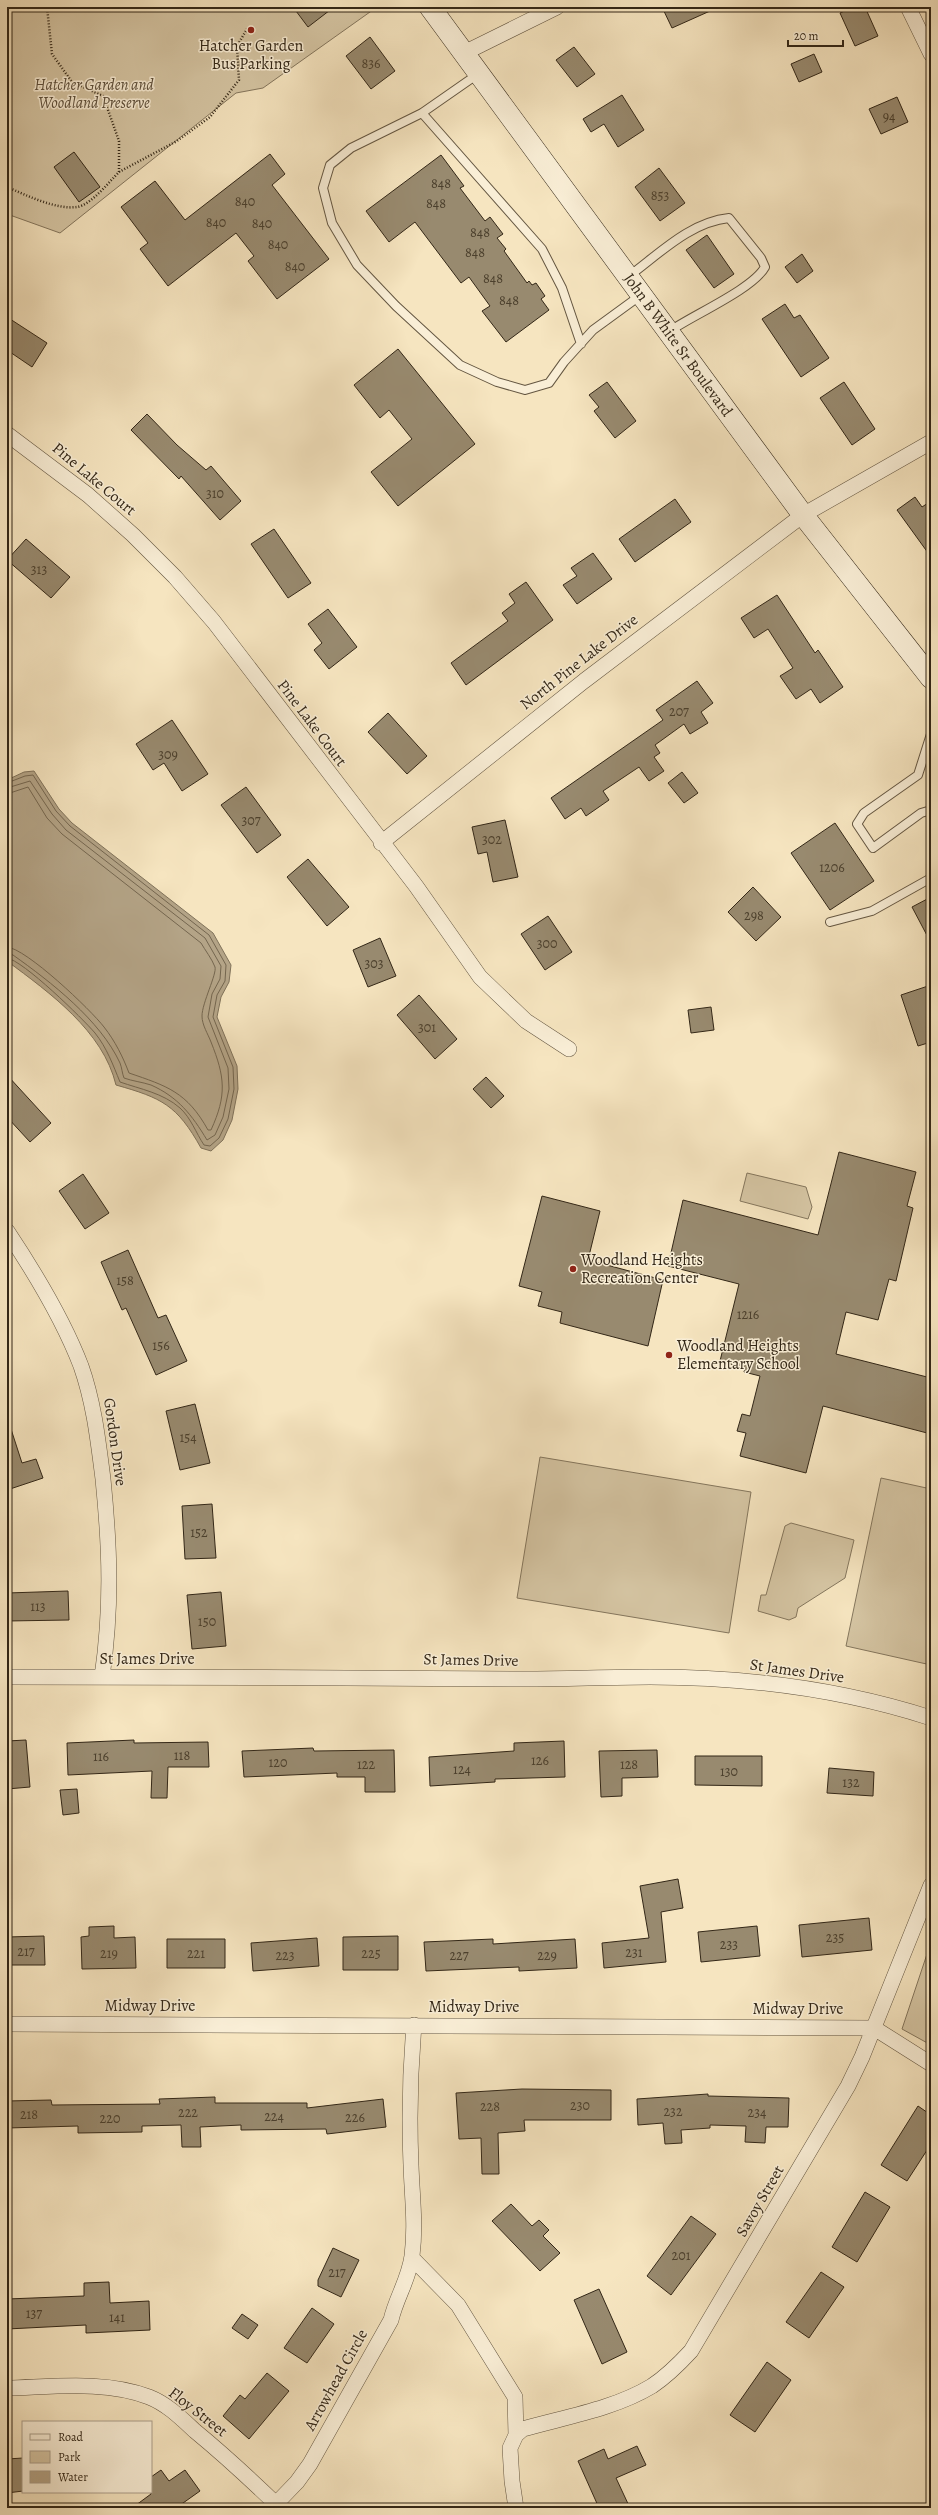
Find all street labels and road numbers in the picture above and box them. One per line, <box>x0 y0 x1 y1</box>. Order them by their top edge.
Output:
street label: John B White Sr Boulevard <box>618 269 738 422</box>
street label: Pine Lake Court <box>47 437 141 521</box>
street label: North Pine Lake Drive <box>515 609 643 715</box>
street label: Pine Lake Court <box>272 675 352 771</box>
street label: Gordon Drive <box>98 1397 132 1487</box>
street label: St James Drive <box>99 1648 195 1670</box>
street label: St James Drive <box>423 1648 519 1672</box>
street label: St James Drive <box>748 1653 846 1689</box>
street label: Midway Drive <box>105 1995 195 2017</box>
street label: Midway Drive <box>429 1996 519 2018</box>
street label: Midway Drive <box>753 1998 843 2020</box>
street label: Savoy Street <box>731 2161 789 2241</box>
street label: Arrowhead Circle <box>298 2325 373 2436</box>
street label: Floy Street <box>164 2382 232 2442</box>

